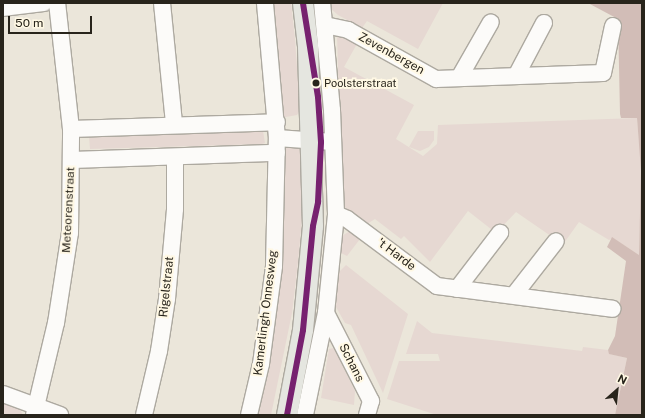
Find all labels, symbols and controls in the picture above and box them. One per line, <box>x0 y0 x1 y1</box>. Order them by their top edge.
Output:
scale bar <box>10 8 94 34</box>
text: 50 m <box>15 16 43 30</box>
street label: Zevenbergen <box>355 30 427 78</box>
place label: Poolsterstraat <box>324 76 397 90</box>
marker: Poolsterstraat <box>311 78 321 88</box>
street label: Meteorenstraat <box>60 167 78 253</box>
street label: 't Harde <box>374 236 418 274</box>
street label: Kamerlingh Onnesweg <box>251 249 281 377</box>
street label: Rigelstraat <box>157 256 177 318</box>
street label: Schans <box>335 341 367 385</box>
north arrow <box>597 370 637 410</box>
text: N <box>616 372 629 387</box>

